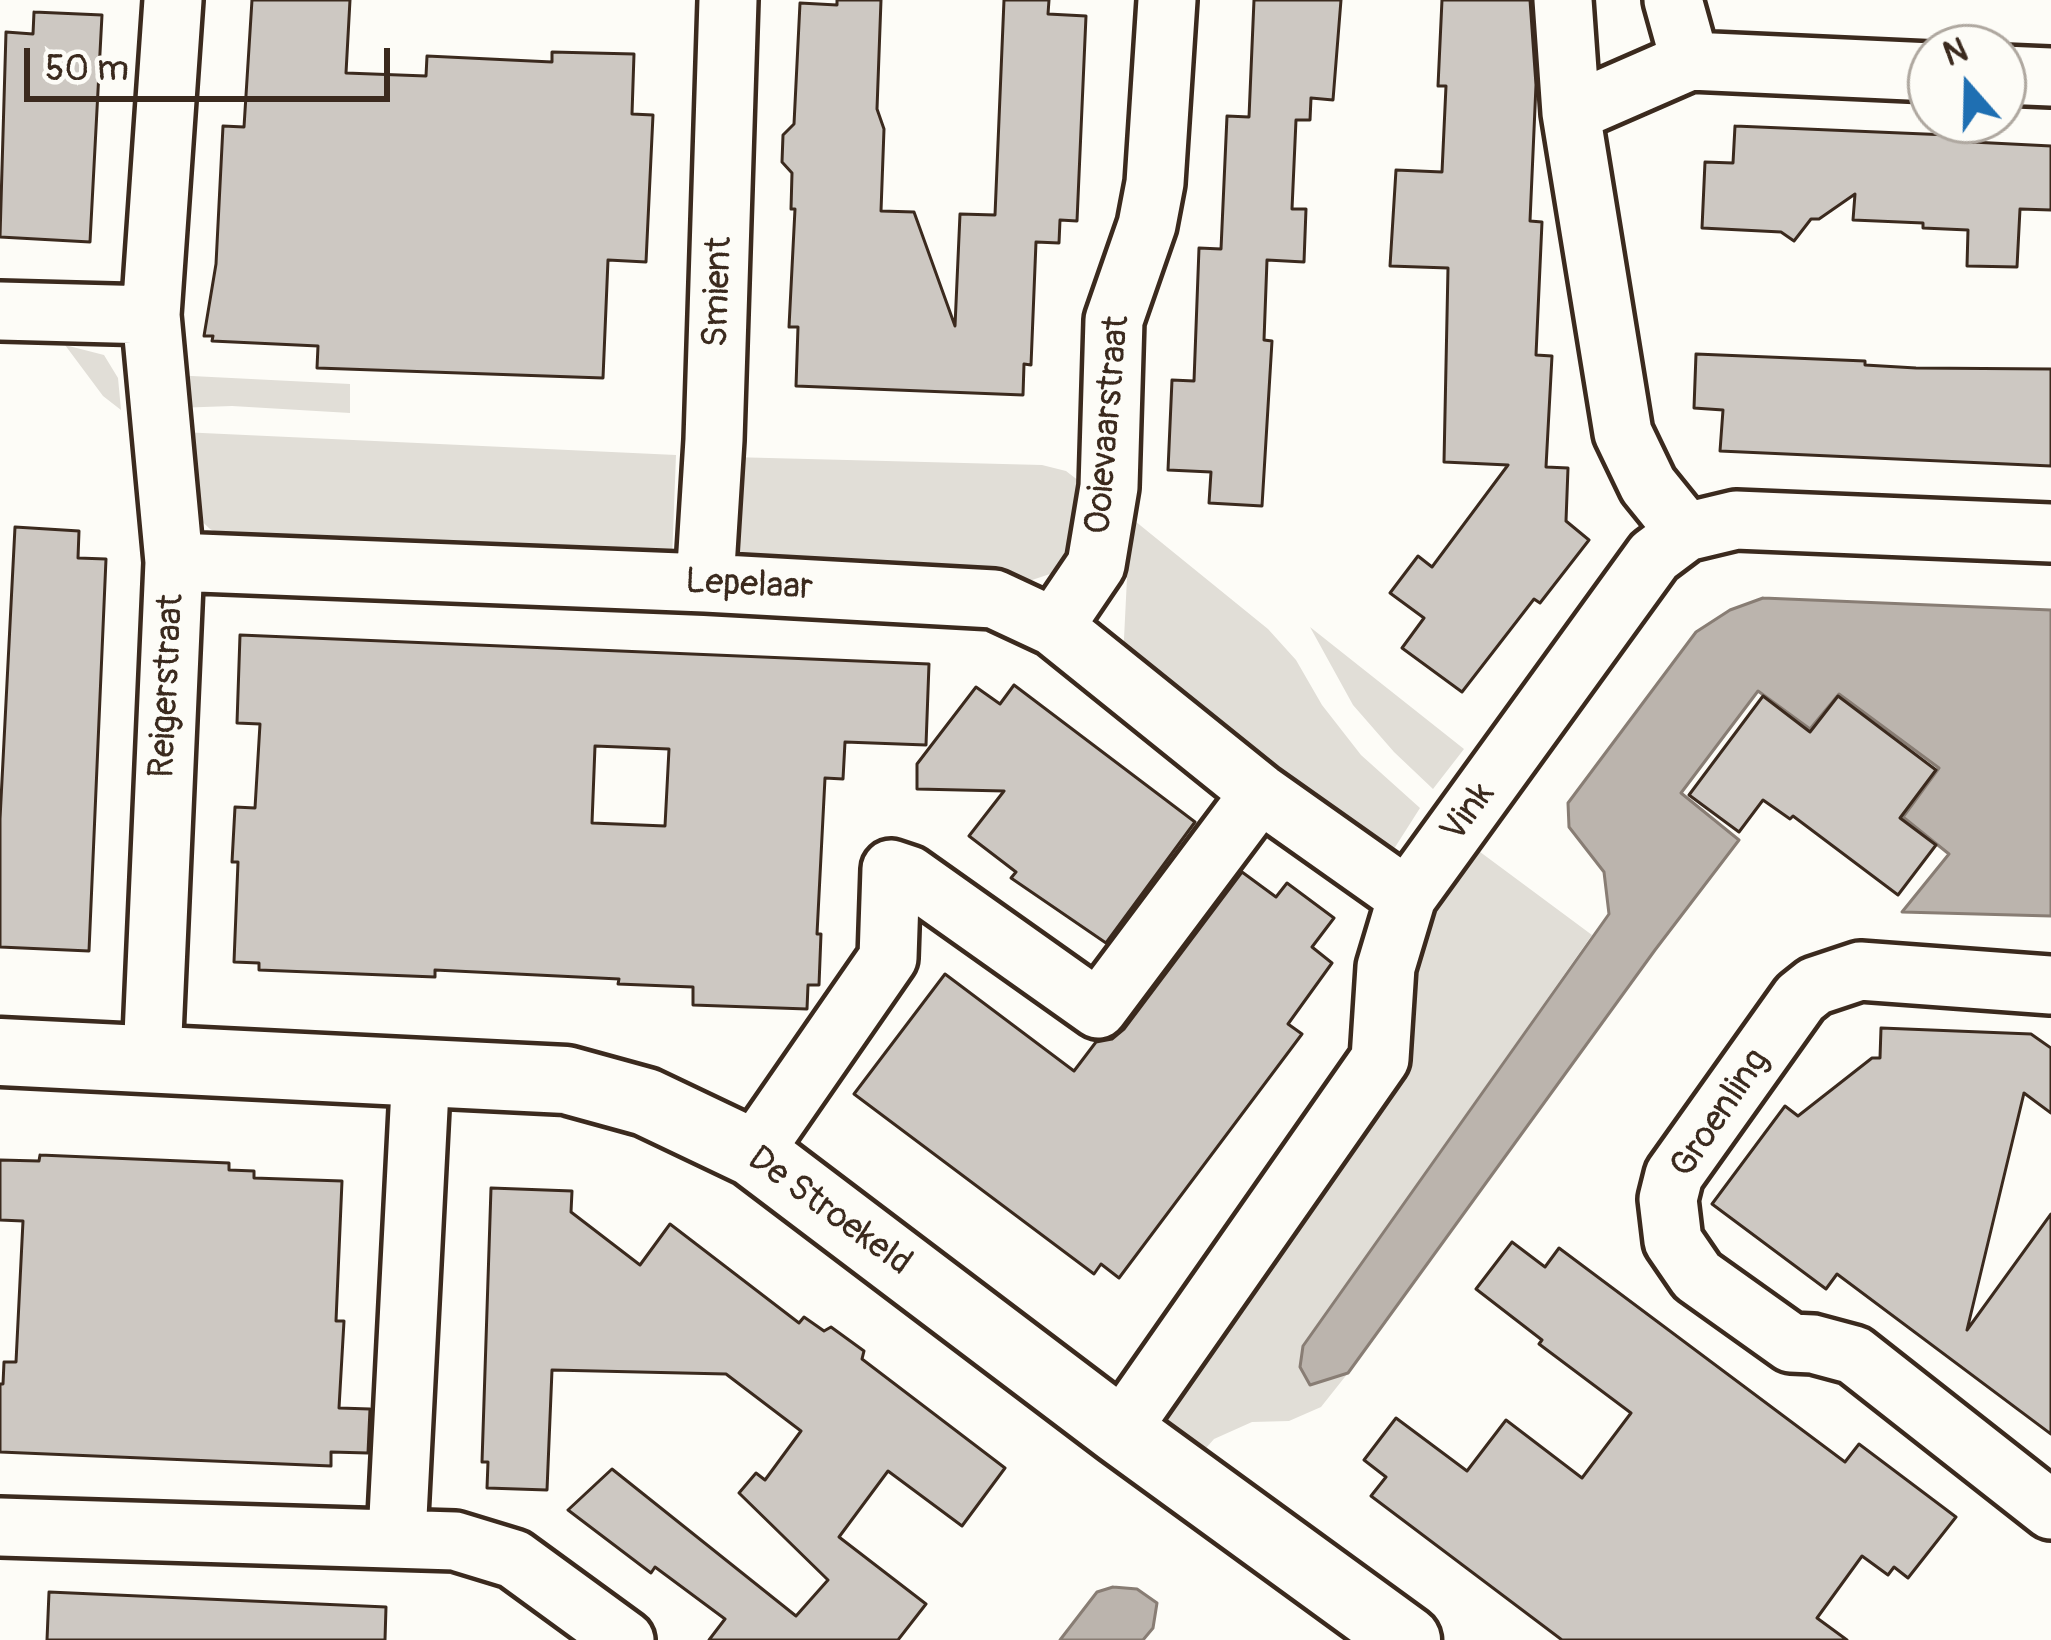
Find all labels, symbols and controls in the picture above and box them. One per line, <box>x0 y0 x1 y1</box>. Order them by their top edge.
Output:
scale bar <box>30 24 396 98</box>
north arrow <box>1907 24 2027 144</box>
text: N <box>1938 29 1973 76</box>
text: 50 m <box>45 46 129 91</box>
street label: Smient <box>695 236 743 348</box>
street label: Ooievaarstraat <box>1078 314 1140 536</box>
street label: Lepelaar <box>684 561 814 611</box>
street label: Reigerstraat <box>142 593 194 779</box>
street label: Vink <box>1433 775 1505 851</box>
street label: Groenling <box>1662 1041 1780 1187</box>
street label: De Stroekeld <box>739 1138 919 1286</box>

